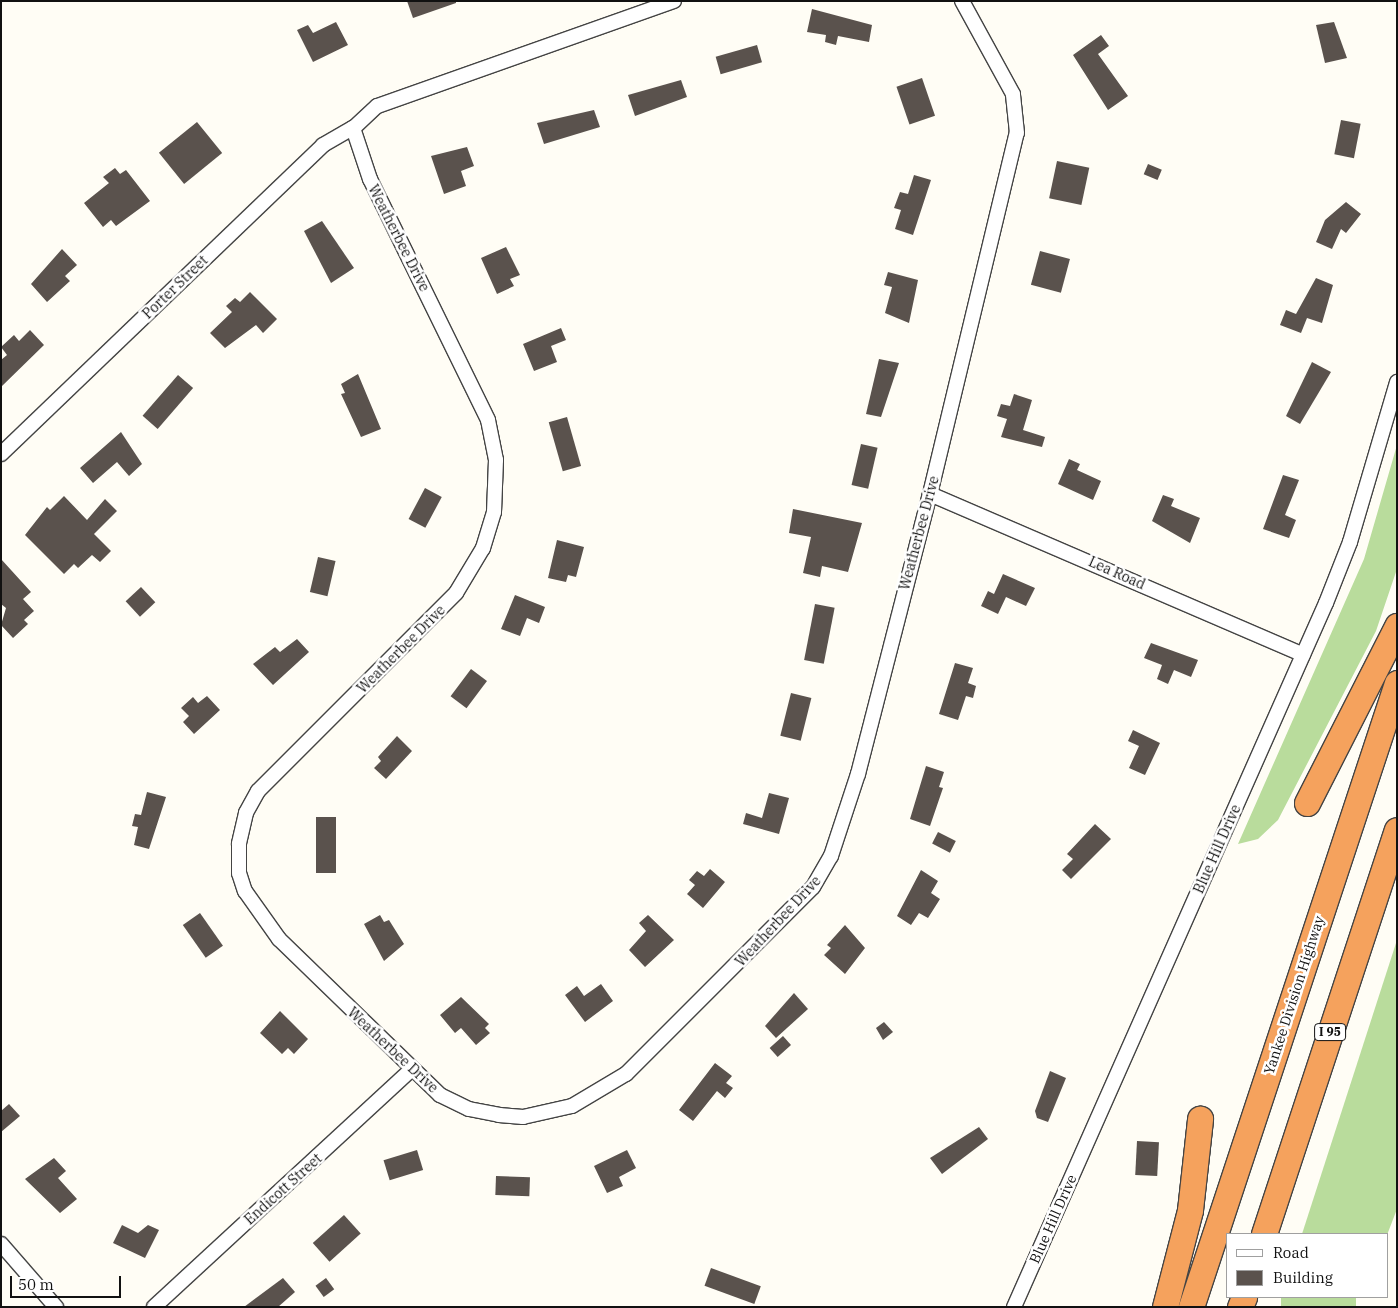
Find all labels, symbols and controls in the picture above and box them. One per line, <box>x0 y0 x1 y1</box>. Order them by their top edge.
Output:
street label: Weatherbee Drive <box>365 182 433 294</box>
street label: Porter Street <box>139 252 211 322</box>
street label: Weatherbee Drive <box>896 474 942 592</box>
street label: Lea Road <box>1086 553 1148 593</box>
street label: Weatherbee Drive <box>353 601 449 697</box>
street label: Blue Hill Drive <box>1190 802 1244 896</box>
street label: Weatherbee Drive <box>732 872 824 970</box>
street label: Yankee Division Highway <box>1260 914 1328 1076</box>
street label: Weatherbee Drive <box>344 1004 442 1096</box>
road number: I 95 <box>1314 1022 1346 1042</box>
street label: Endicott Street <box>241 1150 325 1228</box>
street label: Blue Hill Drive <box>1026 1172 1080 1266</box>
legend <box>1226 1233 1388 1298</box>
text: Road <box>1273 1243 1309 1262</box>
scale bar <box>12 1266 124 1298</box>
text: Building <box>1273 1268 1333 1287</box>
text: 50 m <box>18 1275 54 1294</box>

